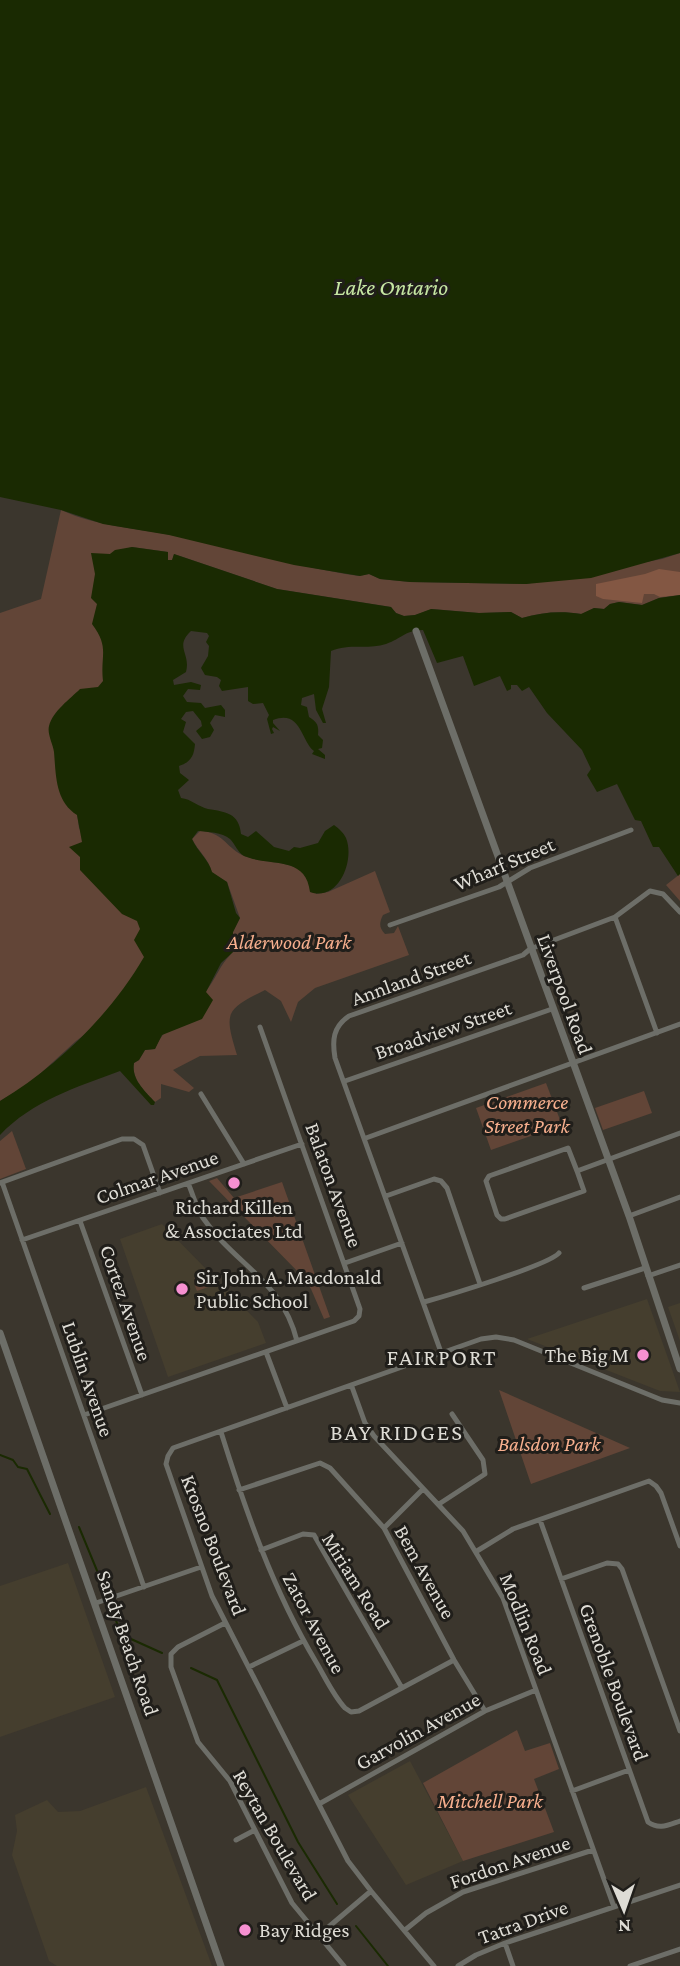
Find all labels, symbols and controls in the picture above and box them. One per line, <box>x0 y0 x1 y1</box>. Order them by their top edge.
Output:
water label: Lake Ontario <box>334 274 448 300</box>
street label: Wharf Street <box>450 832 559 896</box>
park label: Alderwood Park <box>226 930 352 954</box>
street label: Liverpool Road <box>532 931 598 1057</box>
street label: Annland Street <box>348 945 475 1011</box>
street label: Broadview Street <box>372 995 515 1065</box>
park label: Commerce Street Park <box>484 1090 570 1138</box>
street label: Balaton Avenue <box>300 1119 368 1251</box>
street label: Colmar Avenue <box>93 1145 221 1209</box>
marker: Richard Killen & Associates Ltd <box>226 1175 242 1191</box>
place label: Richard Killen & Associates Ltd <box>165 1195 303 1243</box>
street label: Cortez Avenue <box>95 1242 157 1364</box>
place label: Sir John A. Macdonald Public School <box>196 1265 381 1313</box>
marker: Sir John A. Macdonald Public School <box>174 1281 190 1297</box>
street label: Lublin Avenue <box>57 1318 119 1440</box>
place label: The Big M <box>545 1343 629 1367</box>
district label: FAIRPORT <box>386 1344 498 1370</box>
marker: The Big M <box>635 1347 651 1363</box>
district label: BAY RIDGES <box>330 1419 464 1445</box>
park label: Balsdon Park <box>498 1432 601 1456</box>
street label: Krosno Boulevard <box>176 1471 252 1619</box>
street label: Bem Avenue <box>389 1521 461 1623</box>
street label: Miriam Road <box>317 1528 395 1634</box>
street label: Sandy Beach Road <box>92 1567 164 1719</box>
street label: Zator Avenue <box>277 1568 351 1678</box>
street label: Modlin Road <box>495 1570 557 1678</box>
street label: Grenoble Boulevard <box>574 1600 654 1764</box>
street label: Garvolin Avenue <box>352 1687 484 1775</box>
street label: Reytan Boulevard <box>228 1765 322 1905</box>
park label: Mitchell Park <box>436 1789 543 1813</box>
street label: Fordon Avenue <box>447 1830 573 1894</box>
north arrow <box>589 1875 659 1945</box>
street label: Tatra Drive <box>475 1895 571 1949</box>
text: N <box>618 1916 631 1937</box>
place label: Bay Ridges <box>259 1918 349 1942</box>
marker: Bay Ridges <box>237 1922 253 1938</box>

